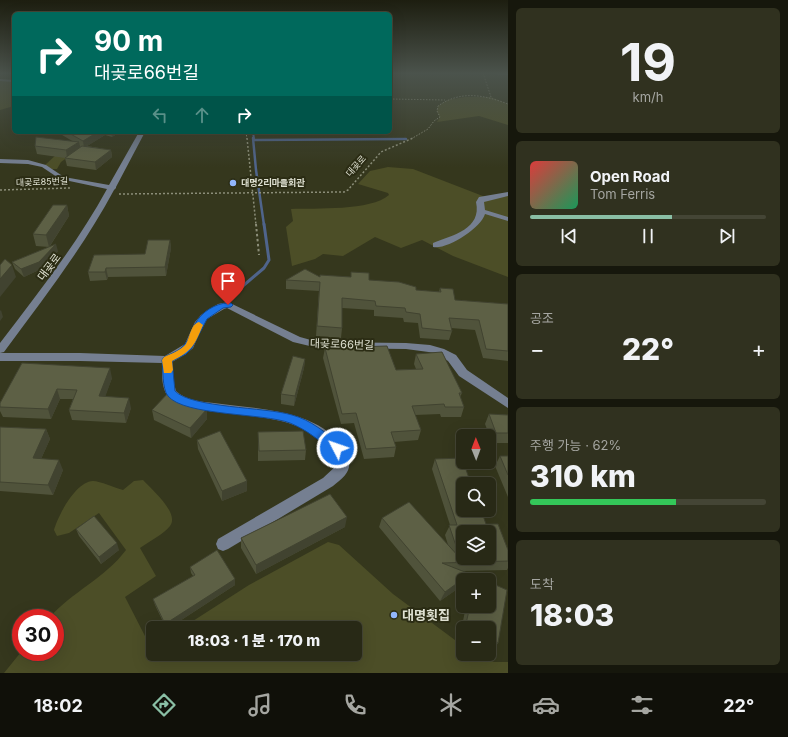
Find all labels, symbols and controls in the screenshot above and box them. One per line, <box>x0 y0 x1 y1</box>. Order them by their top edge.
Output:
text: 90 m <box>94 24 163 58</box>
icon: right <box>28 28 80 80</box>
text: 19 <box>620 31 676 94</box>
text: 대곶로66번길 <box>94 62 199 83</box>
text: km/h <box>633 89 663 105</box>
icon: left <box>149 104 171 126</box>
icon: ahead <box>191 104 213 126</box>
icon: right <box>233 104 255 126</box>
street label: 대곶로 <box>343 153 368 179</box>
text: Open Road <box>590 167 670 186</box>
street label: 대곶로85번길 <box>16 175 68 188</box>
place label: 대명2리마을회관 <box>241 177 305 188</box>
marker: 대명2리마을회관 <box>228 178 238 188</box>
text: Tom Ferris <box>590 186 655 202</box>
icon: previous <box>558 225 580 247</box>
icon: pause <box>637 225 659 247</box>
icon: next <box>716 225 738 247</box>
street label: 대곶로 <box>34 251 64 283</box>
pin <box>211 264 245 305</box>
icon: arrive <box>217 270 239 292</box>
text: 공조 <box>530 310 554 326</box>
text: 22° <box>622 331 674 367</box>
street label: 대곶로66번길 <box>310 336 374 352</box>
text: − <box>530 336 545 362</box>
text: + <box>751 336 766 362</box>
position arrow <box>316 427 358 469</box>
north arrow <box>456 429 496 469</box>
map controls <box>456 429 496 661</box>
text: 주행 가능 · 62% <box>530 437 621 453</box>
text: 310 km <box>530 458 636 494</box>
button: search <box>456 477 496 517</box>
button: layers <box>456 525 496 565</box>
button: + <box>456 573 496 613</box>
text: 도착 <box>530 576 554 592</box>
text: 18:03 <box>530 597 614 633</box>
place label: 대명횟집 <box>402 607 450 623</box>
speed limit sign: 30 <box>12 609 64 661</box>
marker: 대명횟집 <box>389 610 399 620</box>
button: − <box>456 621 496 661</box>
text: 18:03 · 1 분 · 170 m <box>188 631 320 650</box>
icon: directions <box>150 691 178 719</box>
icon: music <box>246 691 274 719</box>
icon: phone <box>341 691 369 719</box>
icon: climate <box>437 691 465 719</box>
icon: car <box>532 691 560 719</box>
icon: filters <box>628 691 656 719</box>
text: 18:02 <box>34 695 83 716</box>
text: 22° <box>723 695 754 716</box>

